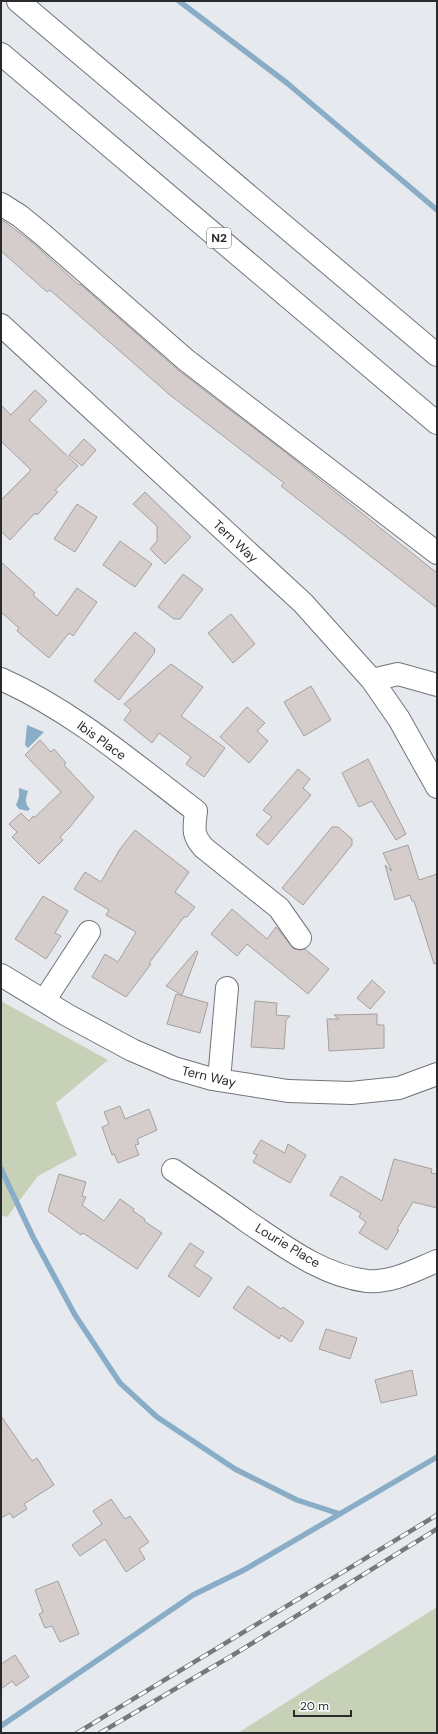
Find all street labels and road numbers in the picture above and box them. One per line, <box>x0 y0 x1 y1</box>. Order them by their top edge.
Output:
road number: N2 <box>207 228 231 248</box>
street label: Tern Way <box>210 516 262 566</box>
street label: Ibis Place <box>74 717 130 764</box>
street label: Tern Way <box>180 1062 238 1091</box>
street label: Lourie Place <box>252 1219 323 1271</box>

